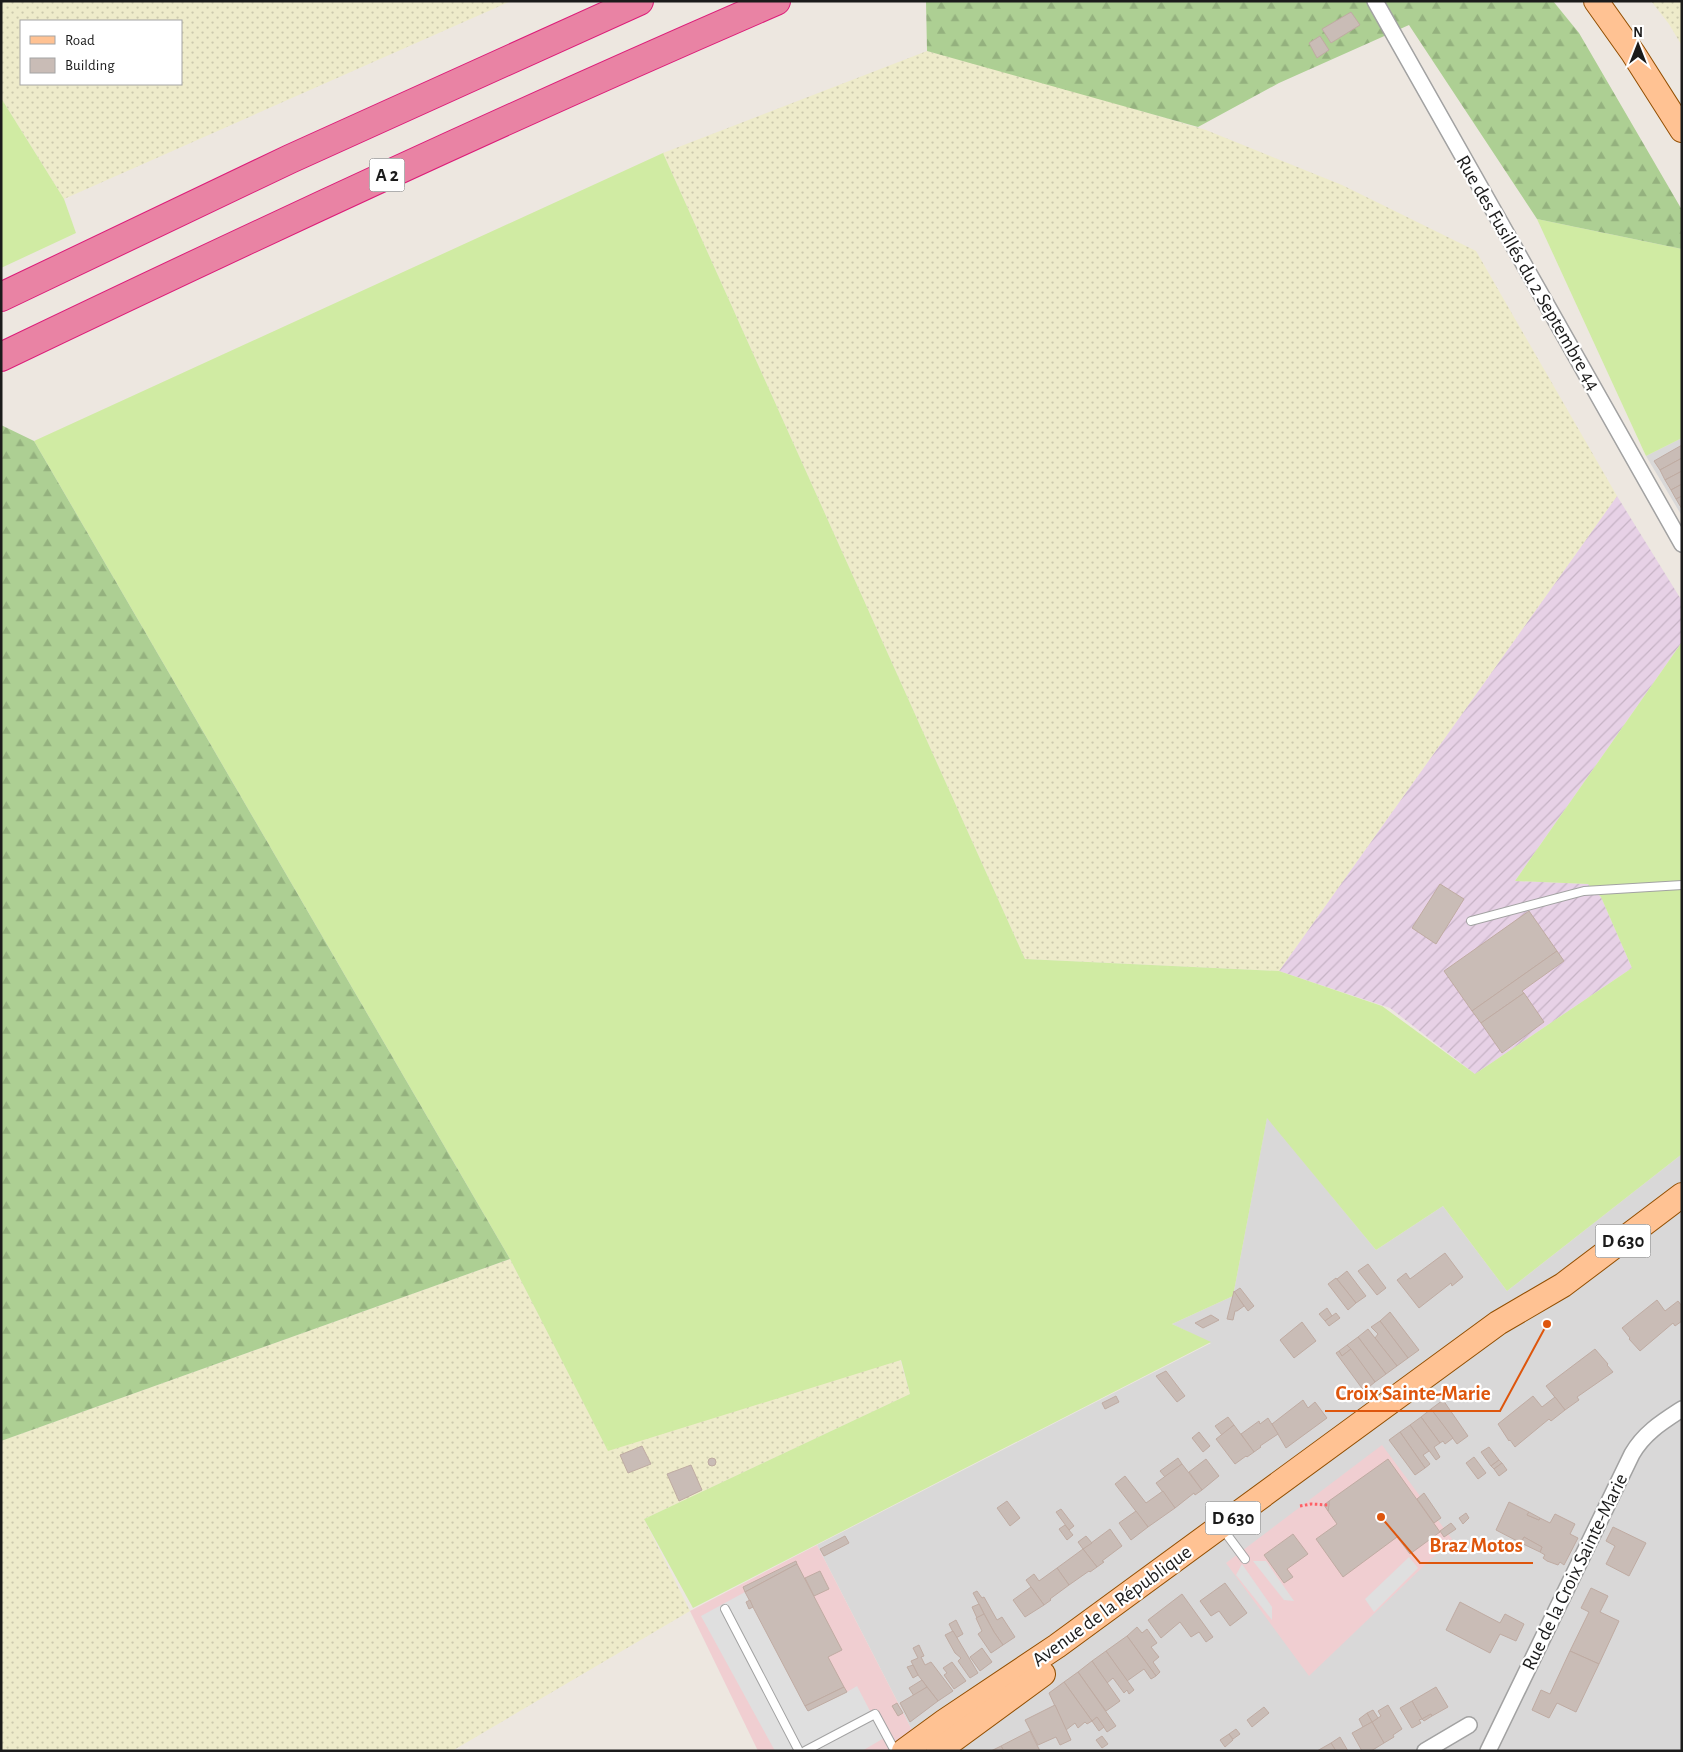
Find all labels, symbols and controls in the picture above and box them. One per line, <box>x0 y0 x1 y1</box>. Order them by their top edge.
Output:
legend <box>20 20 182 85</box>
north arrow <box>1613 20 1663 70</box>
text: N <box>1633 26 1643 40</box>
text: Road <box>65 33 95 48</box>
text: Building <box>65 58 115 73</box>
street label: Rue des Fusillés du 2 Septembre 44 <box>1452 152 1604 394</box>
road number: A 2 <box>370 158 404 192</box>
road number: D 630 <box>1596 1224 1650 1258</box>
callout: Croix Sainte-Marie <box>1325 1375 1500 1411</box>
text: Croix Sainte-Marie <box>1335 1383 1491 1404</box>
street label: Rue de la Croix Sainte-Marie <box>1519 1470 1631 1674</box>
road number: D 630 <box>1206 1502 1260 1535</box>
callout: Braz Motos <box>1420 1527 1533 1563</box>
text: Braz Motos <box>1429 1535 1523 1556</box>
street label: Avenue de la République <box>1029 1542 1195 1670</box>

